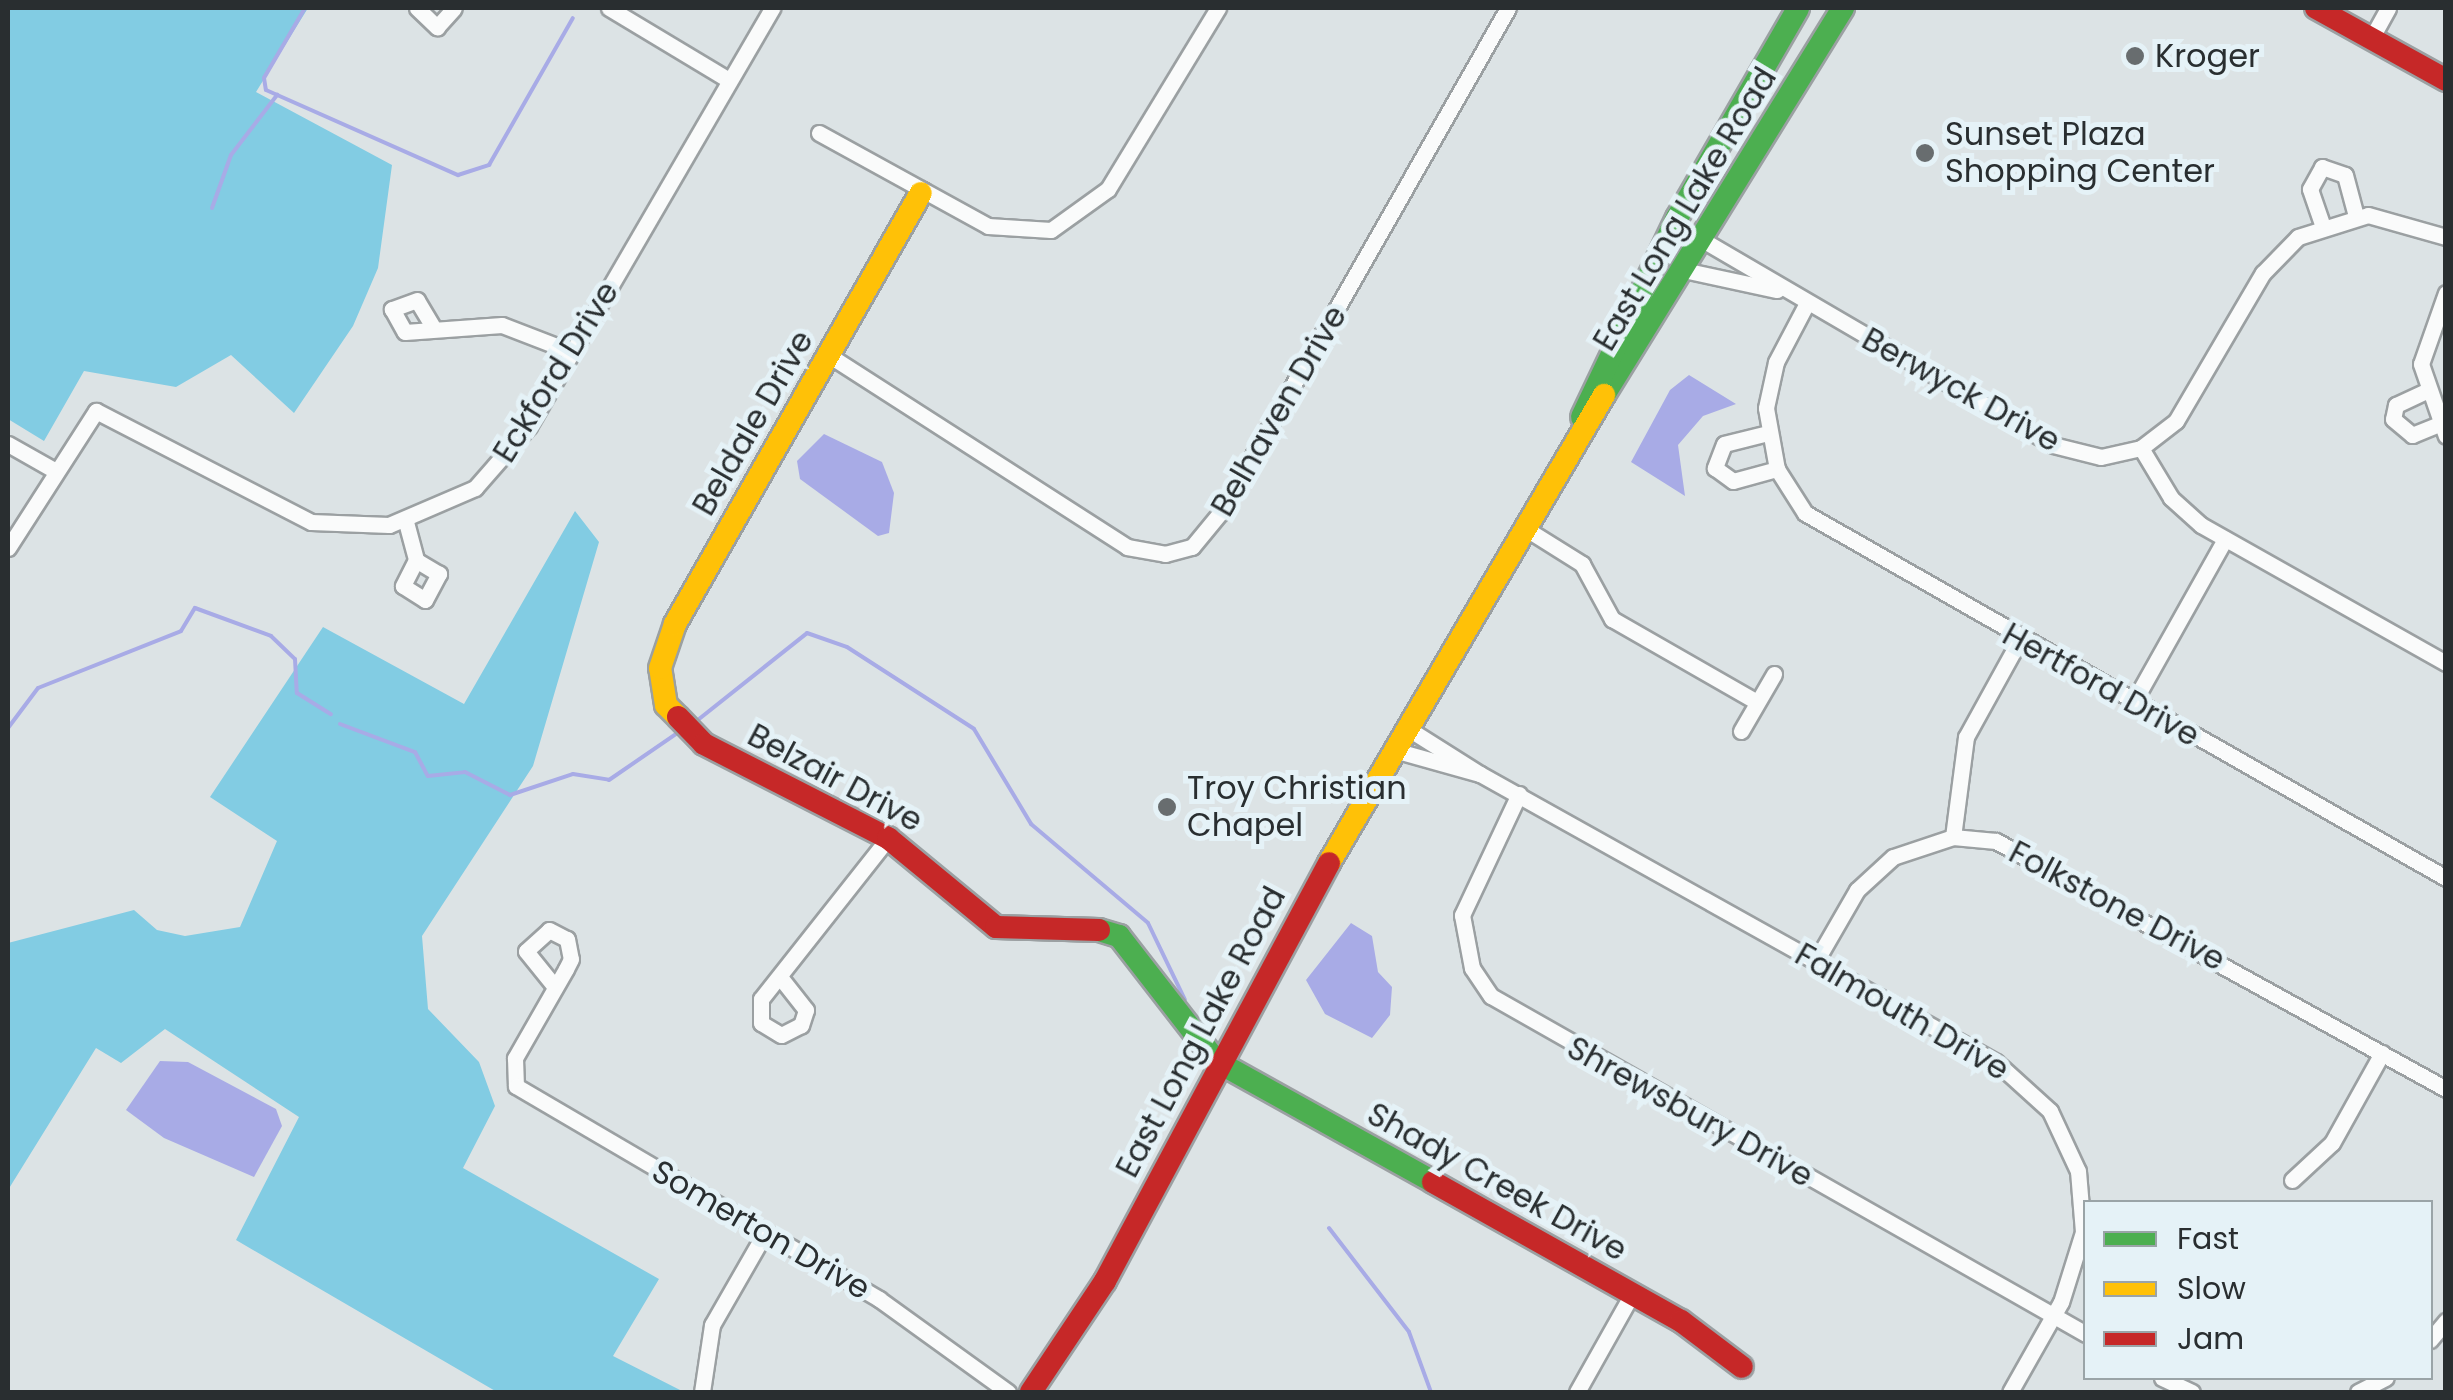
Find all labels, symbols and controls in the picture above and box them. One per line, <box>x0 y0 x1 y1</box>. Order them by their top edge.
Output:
place label: Kroger <box>2155 37 2260 75</box>
marker: Kroger <box>2124 45 2146 67</box>
street label: East Long Lake Road <box>1585 60 1785 358</box>
place label: Sunset Plaza Shopping Center <box>1945 116 2215 191</box>
marker: Sunset Plaza Shopping Center <box>1914 142 1936 164</box>
street label: Eckford Drive <box>485 275 627 469</box>
street label: Belhaven Drive <box>1203 299 1355 523</box>
street label: Berwyck Drive <box>1855 320 2067 460</box>
street label: Beldale Drive <box>685 324 821 522</box>
street label: Hertford Drive <box>1996 615 2206 755</box>
street label: Belzair Drive <box>741 716 929 840</box>
place label: Troy Christian Chapel <box>1187 770 1407 845</box>
marker: Troy Christian Chapel <box>1156 796 1178 818</box>
street label: Folkstone Drive <box>2003 833 2231 979</box>
street label: East Long Lake Road <box>1108 880 1294 1184</box>
street label: Falmouth Drive <box>1788 935 2016 1089</box>
street label: Shrewsbury Drive <box>1561 1029 1819 1195</box>
street label: Shady Creek Drive <box>1361 1095 1633 1269</box>
street label: Somerton Drive <box>645 1152 877 1308</box>
legend <box>2083 1200 2433 1380</box>
text: Fast <box>2177 1217 2239 1260</box>
text: Slow <box>2177 1267 2246 1310</box>
text: Jam <box>2177 1317 2244 1360</box>

